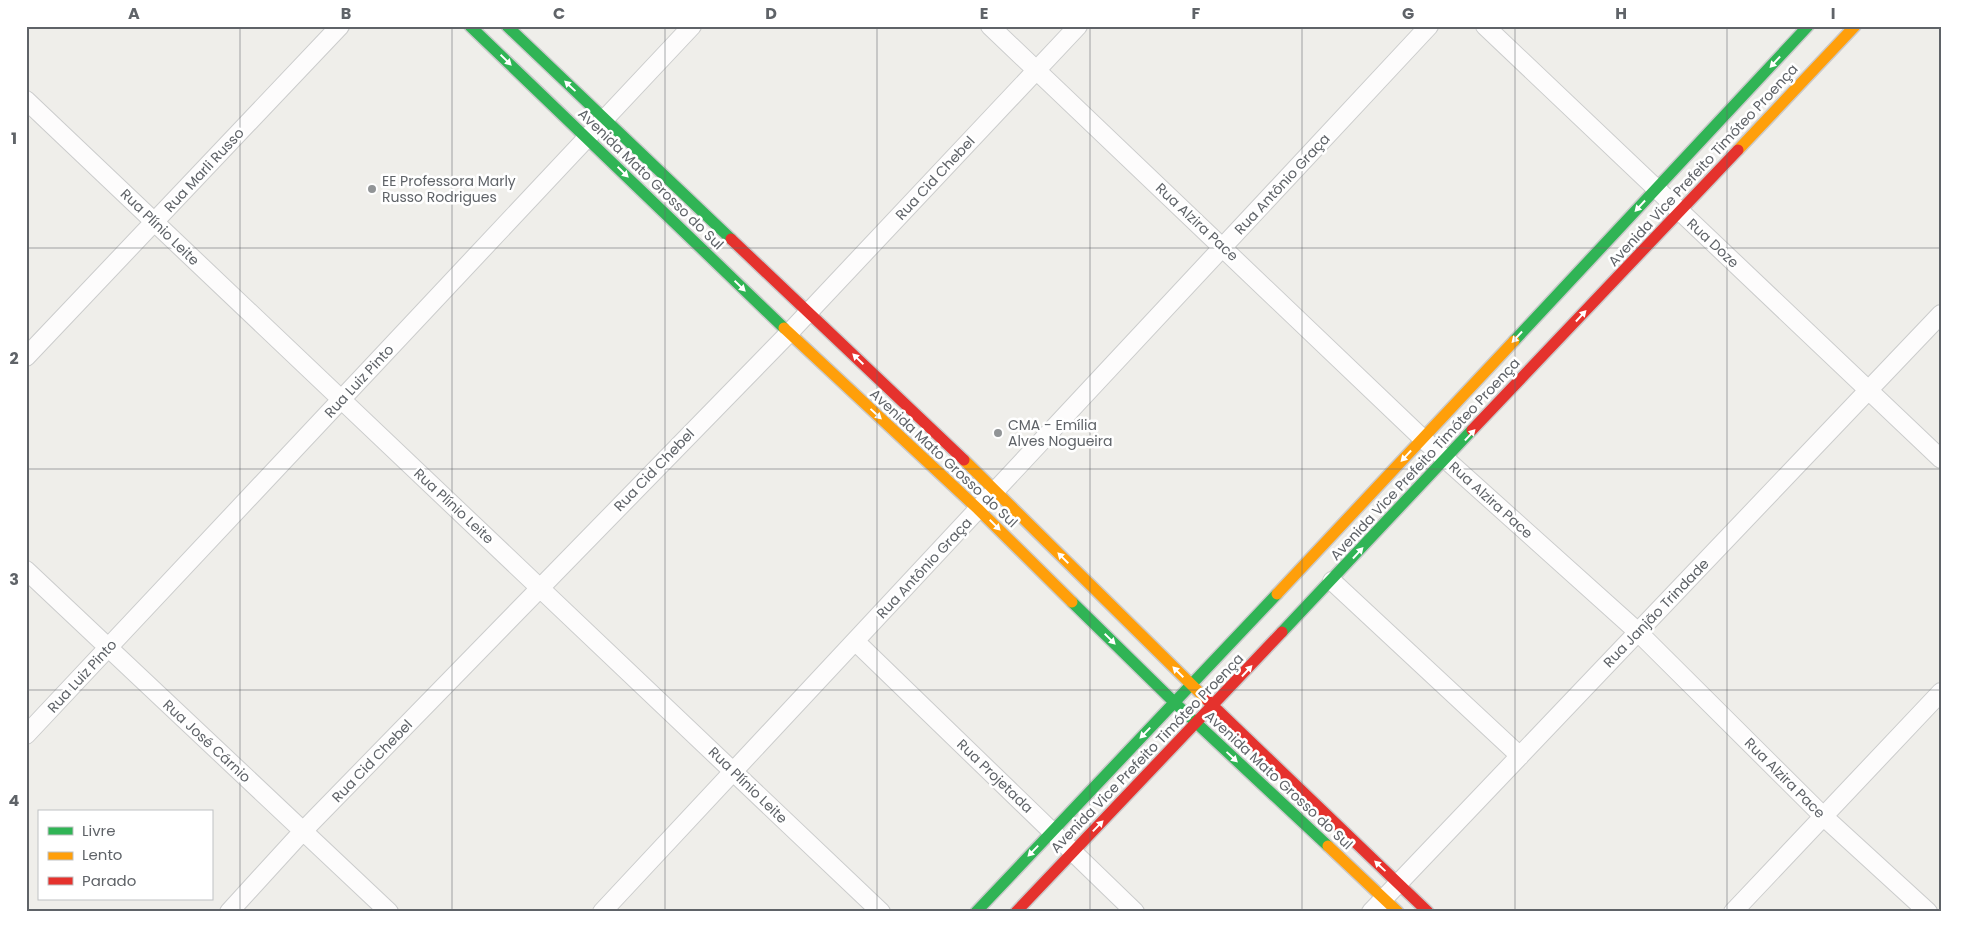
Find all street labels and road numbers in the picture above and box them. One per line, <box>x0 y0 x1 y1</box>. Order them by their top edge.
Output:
street label: Avenida Vice Prefeito Timóteo Proença <box>1604 59 1802 271</box>
street label: Avenida Mato Grosso do Sul <box>574 104 728 254</box>
street label: Rua Marli Russo <box>159 123 249 217</box>
street label: Rua Antônio Graça <box>1230 129 1334 239</box>
street label: Rua Cid Chebel <box>891 132 979 224</box>
street label: Rua Alzira Pace <box>1151 178 1243 266</box>
street label: Rua Plínio Leite <box>116 184 204 270</box>
street label: Rua Doze <box>1683 214 1744 273</box>
street label: Rua Luiz Pinto <box>320 340 398 422</box>
street label: Avenida Vice Prefeito Timóteo Proença <box>1326 353 1524 565</box>
street label: Avenida Mato Grosso do Sul <box>866 384 1022 532</box>
street label: Rua Cid Chebel <box>609 424 699 516</box>
street label: Rua Alzira Pace <box>1445 457 1538 543</box>
street label: Rua Plínio Leite <box>410 464 499 549</box>
street label: Rua Antônio Graça <box>872 513 976 623</box>
street label: Rua Janjão Trindade <box>1599 554 1714 672</box>
street label: Rua Luiz Pinto <box>43 635 121 717</box>
street label: Avenida Vice Prefeito Timóteo Proença <box>1046 649 1248 857</box>
street label: Rua José Cárnio <box>159 695 255 787</box>
street label: Avenida Mato Grosso do Sul <box>1201 706 1357 854</box>
street label: Rua Cid Chebel <box>327 715 417 807</box>
street label: Rua Alzira Pace <box>1740 733 1830 823</box>
street label: Rua Projetada <box>953 735 1037 817</box>
street label: Rua Plínio Leite <box>704 742 792 828</box>

